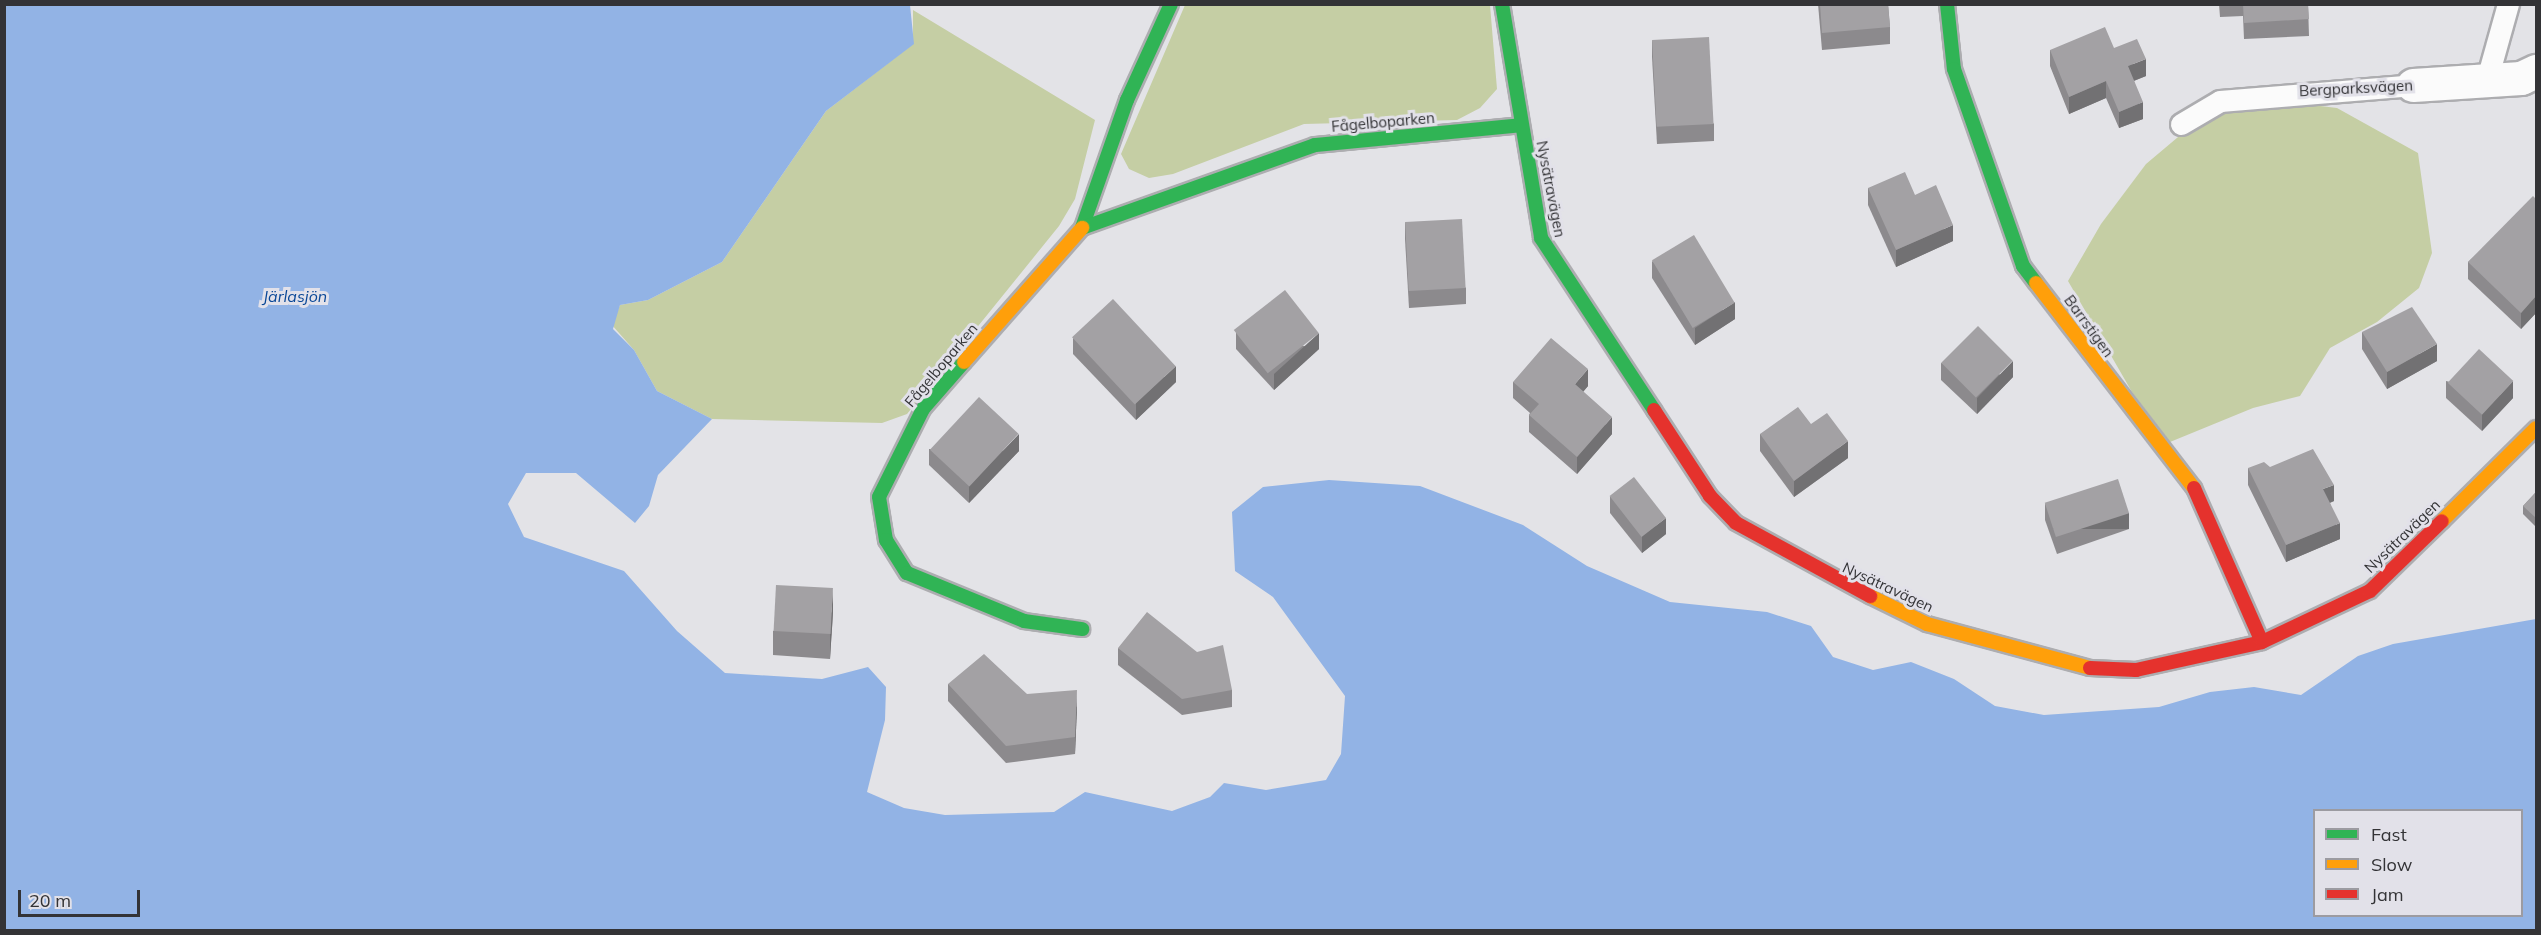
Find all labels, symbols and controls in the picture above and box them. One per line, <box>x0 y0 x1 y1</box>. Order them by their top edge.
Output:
street label: Bergparksvägen <box>2299 76 2413 100</box>
street label: Fågelboparken <box>1331 109 1435 135</box>
street label: Nysätravägen <box>1533 139 1569 239</box>
water label: Järlasjön <box>263 286 327 306</box>
street label: Barrstigen <box>2061 292 2117 360</box>
street label: Fågelboparken <box>901 319 981 411</box>
street label: Nysätravägen <box>2361 495 2443 577</box>
street label: Nysätravägen <box>1840 558 1936 616</box>
legend <box>2313 809 2523 917</box>
text: Fast <box>2371 823 2407 846</box>
text: Slow <box>2371 853 2412 876</box>
scale bar <box>21 878 142 916</box>
text: Jam <box>2371 883 2404 906</box>
text: 20 m <box>29 889 71 912</box>

